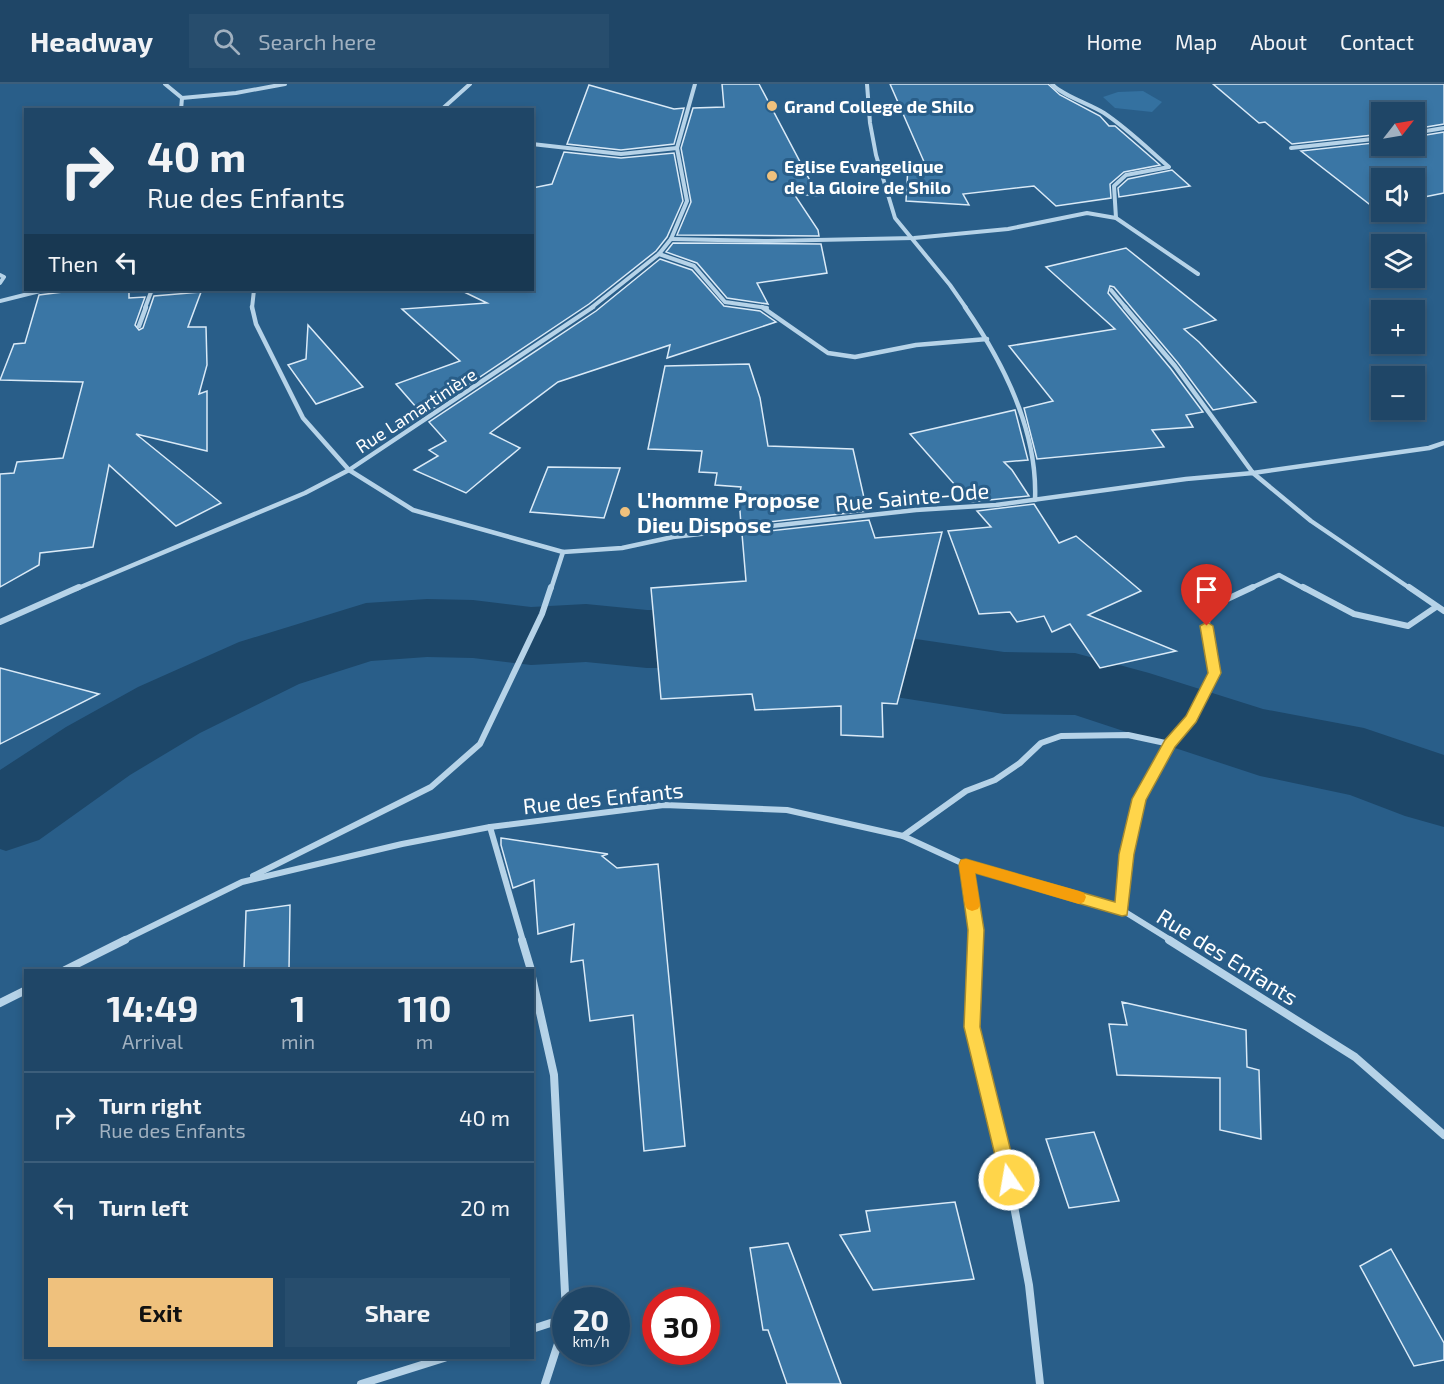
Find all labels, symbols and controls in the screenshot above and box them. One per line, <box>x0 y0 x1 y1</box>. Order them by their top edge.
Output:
search box <box>189 14 609 68</box>
text: Headway <box>30 24 153 58</box>
icon: search <box>210 25 243 58</box>
text: Search here <box>258 28 376 54</box>
text: Home <box>1086 29 1142 54</box>
text: Map <box>1175 29 1217 54</box>
text: About <box>1250 29 1307 54</box>
text: Contact <box>1340 29 1414 54</box>
place label: Grand College de Shilo <box>784 95 974 117</box>
marker: Grand College de Shilo <box>765 99 779 113</box>
north arrow <box>1371 102 1425 156</box>
map controls <box>1371 102 1425 420</box>
text: 40 m <box>147 130 246 180</box>
icon: right <box>48 132 126 210</box>
place label: Eglise Evangelique de la Gloire de Shilo <box>784 155 951 198</box>
button: sound <box>1371 168 1425 222</box>
marker: Eglise Evangelique de la Gloire de Shilo <box>765 169 779 183</box>
text: Rue des Enfants <box>147 181 345 213</box>
button: layers <box>1371 234 1425 288</box>
icon: left <box>110 246 143 279</box>
text: Then <box>48 250 98 276</box>
button: + <box>1371 300 1425 354</box>
street label: Rue Lamartinière <box>351 363 481 457</box>
button: − <box>1371 366 1425 420</box>
street label: Rue Sainte-Ode <box>834 476 990 516</box>
place label: L'homme Propose Dieu Dispose <box>637 486 820 537</box>
marker: L'homme Propose Dieu Dispose <box>618 505 632 519</box>
pin <box>1181 564 1232 626</box>
icon: arrive <box>1190 573 1223 606</box>
street label: Rue des Enfants <box>521 776 685 818</box>
street label: Rue des Enfants <box>1153 902 1303 1010</box>
text: 14:49 <box>107 986 198 1029</box>
text: 1 <box>290 986 306 1029</box>
text: 110 <box>398 986 451 1029</box>
text: Arrival <box>122 1029 183 1053</box>
text: min <box>281 1029 315 1053</box>
text: m <box>416 1029 433 1053</box>
text: Turn right <box>99 1092 201 1118</box>
icon: right <box>48 1101 81 1134</box>
text: 40 m <box>459 1104 510 1130</box>
text: Rue des Enfants <box>99 1118 246 1142</box>
position arrow <box>977 1148 1041 1212</box>
icon: left <box>48 1191 81 1224</box>
text: Turn left <box>99 1194 188 1220</box>
text: 20 m <box>460 1194 510 1220</box>
button: Exit <box>48 1278 273 1347</box>
button: Share <box>285 1278 510 1347</box>
speed limit sign: 30 <box>642 1287 720 1365</box>
text: 20 <box>573 1301 609 1337</box>
text: km/h <box>572 1332 610 1350</box>

